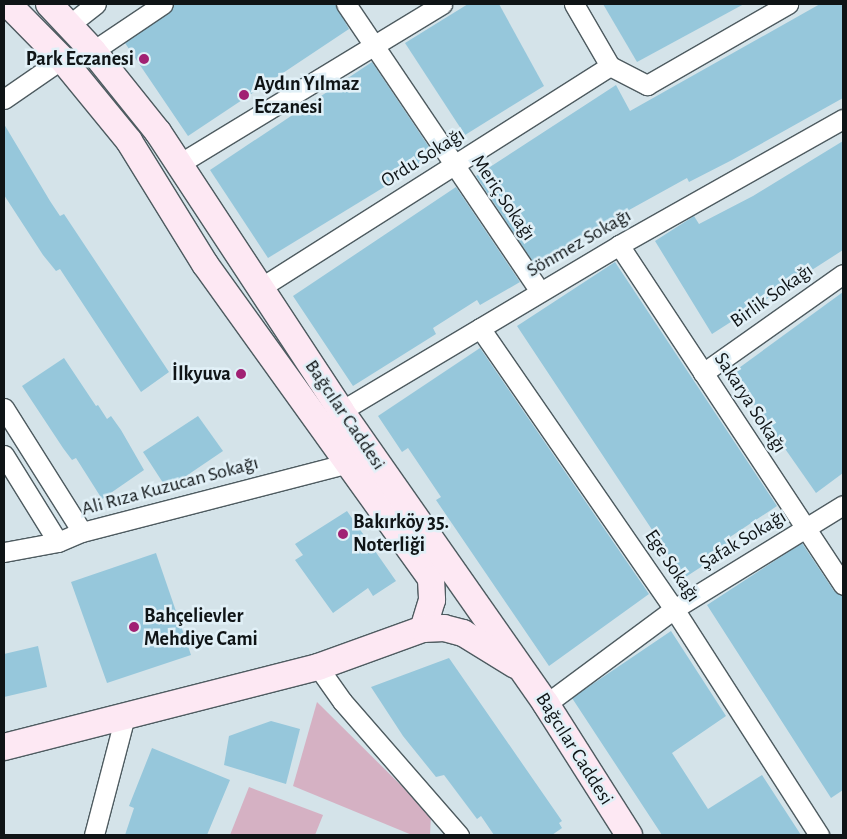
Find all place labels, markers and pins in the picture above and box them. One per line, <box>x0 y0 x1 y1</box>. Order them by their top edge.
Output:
place label: Park Eczanesi <box>26 47 134 71</box>
marker: Park Eczanesi <box>138 53 150 65</box>
place label: Aydın Yılmaz Eczanesi <box>254 72 359 119</box>
marker: Aydın Yılmaz Eczanesi <box>238 89 250 101</box>
place label: İlkyuva <box>172 362 231 386</box>
marker: İlkyuva <box>235 368 247 380</box>
place label: Bakırköy 35. Noterliği <box>353 510 449 557</box>
marker: Bakırköy 35. Noterliği <box>337 528 349 540</box>
place label: Bahçelievler Mehdiye Cami <box>144 604 258 651</box>
marker: Bahçelievler Mehdiye Cami <box>128 621 140 633</box>

